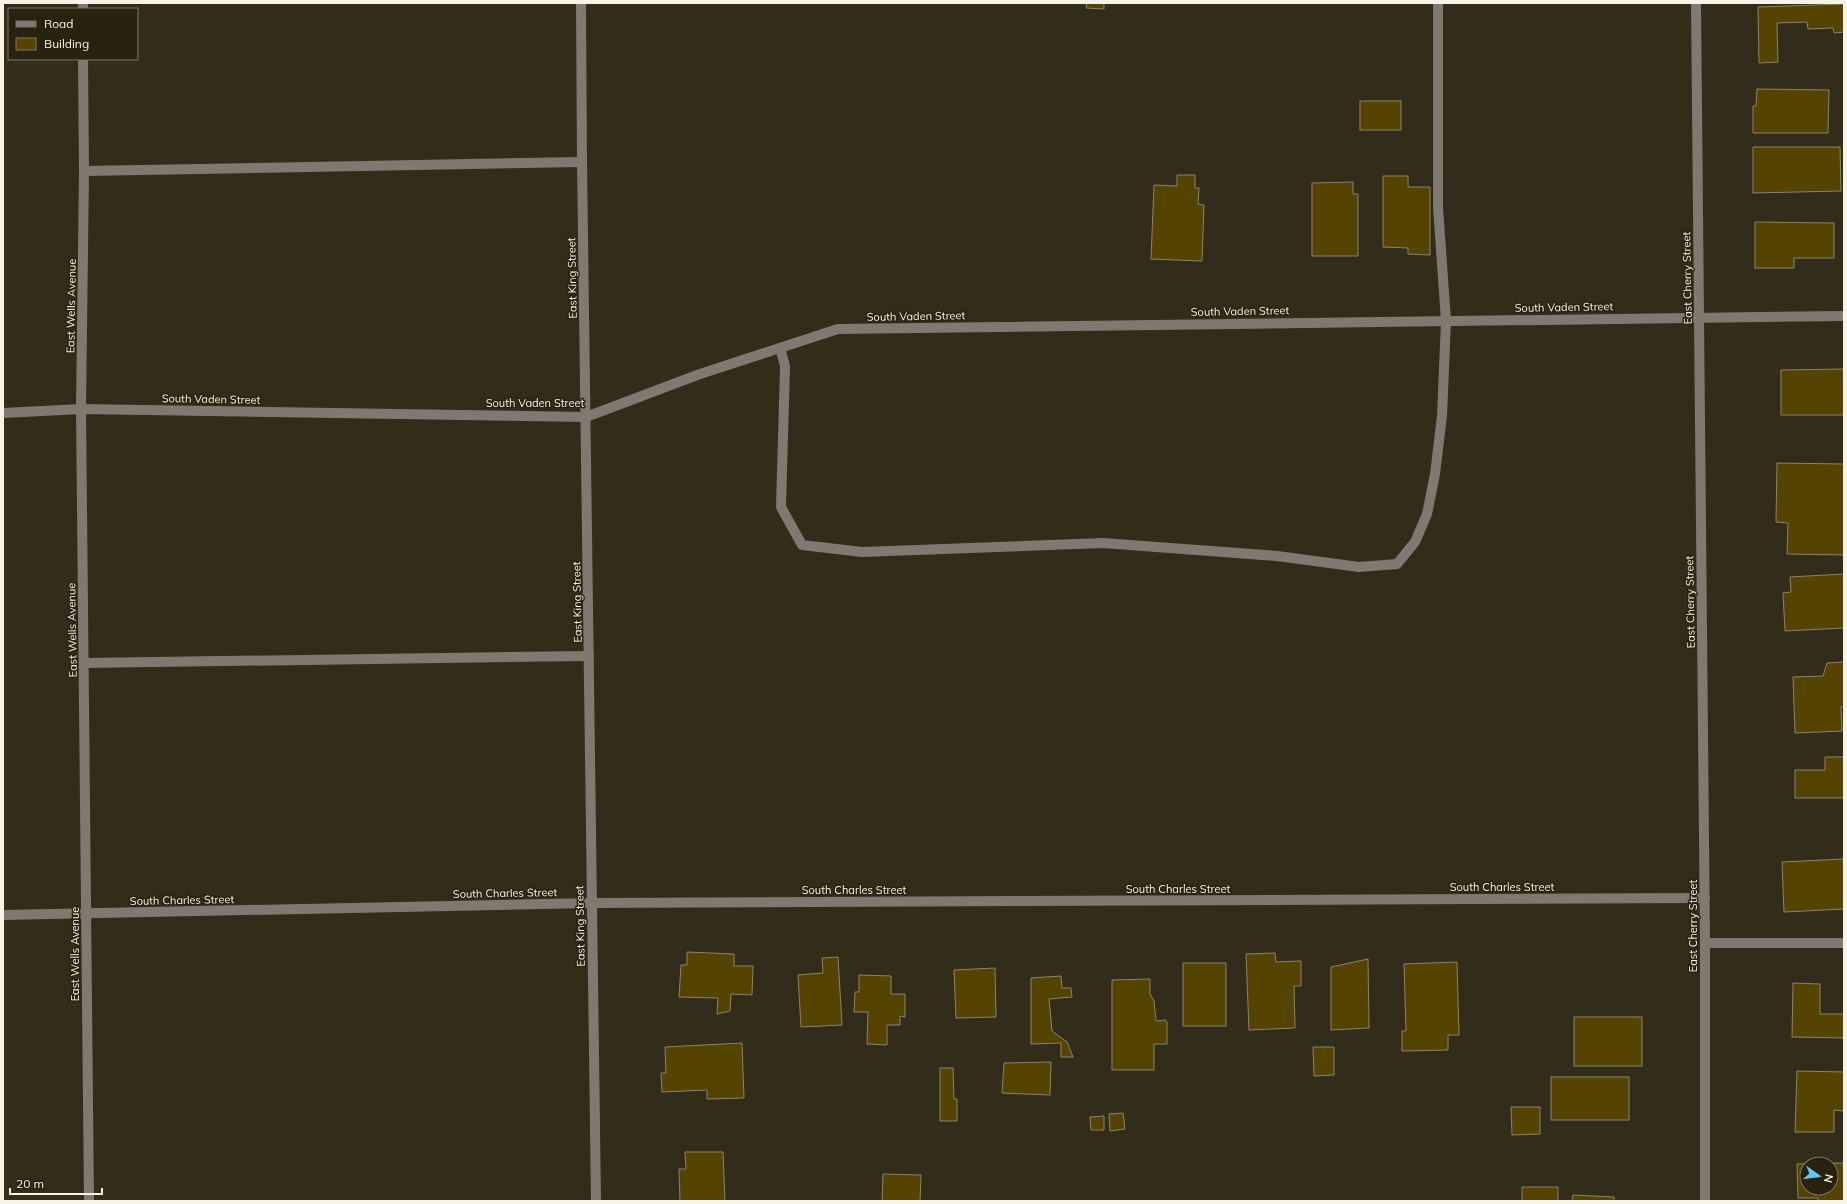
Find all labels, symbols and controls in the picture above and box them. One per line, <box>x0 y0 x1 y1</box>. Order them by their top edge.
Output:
legend <box>8 8 138 60</box>
text: Road <box>44 16 73 31</box>
text: Building <box>44 36 89 51</box>
street label: East Cherry Street <box>1679 231 1695 324</box>
street label: East King Street <box>564 237 580 319</box>
street label: East Wells Avenue <box>63 259 79 353</box>
street label: South Vaden Street <box>1515 299 1614 315</box>
street label: South Vaden Street <box>1191 303 1290 319</box>
street label: South Vaden Street <box>867 308 966 324</box>
street label: South Vaden Street <box>162 391 261 407</box>
street label: South Vaden Street <box>486 396 584 410</box>
street label: East Cherry Street <box>1682 555 1698 648</box>
street label: East King Street <box>569 561 585 643</box>
street label: East Wells Avenue <box>64 583 80 677</box>
street label: South Charles Street <box>1450 880 1554 894</box>
street label: East Cherry Street <box>1686 880 1700 972</box>
street label: South Charles Street <box>1126 882 1230 896</box>
street label: South Charles Street <box>802 883 906 897</box>
street label: South Charles Street <box>453 885 558 901</box>
street label: East King Street <box>572 885 588 967</box>
street label: South Charles Street <box>130 892 235 908</box>
street label: East Wells Avenue <box>68 907 82 1001</box>
north arrow <box>1799 1156 1839 1196</box>
scale bar <box>10 1170 102 1196</box>
text: N <box>1821 1173 1837 1184</box>
text: 20 m <box>16 1176 44 1191</box>

